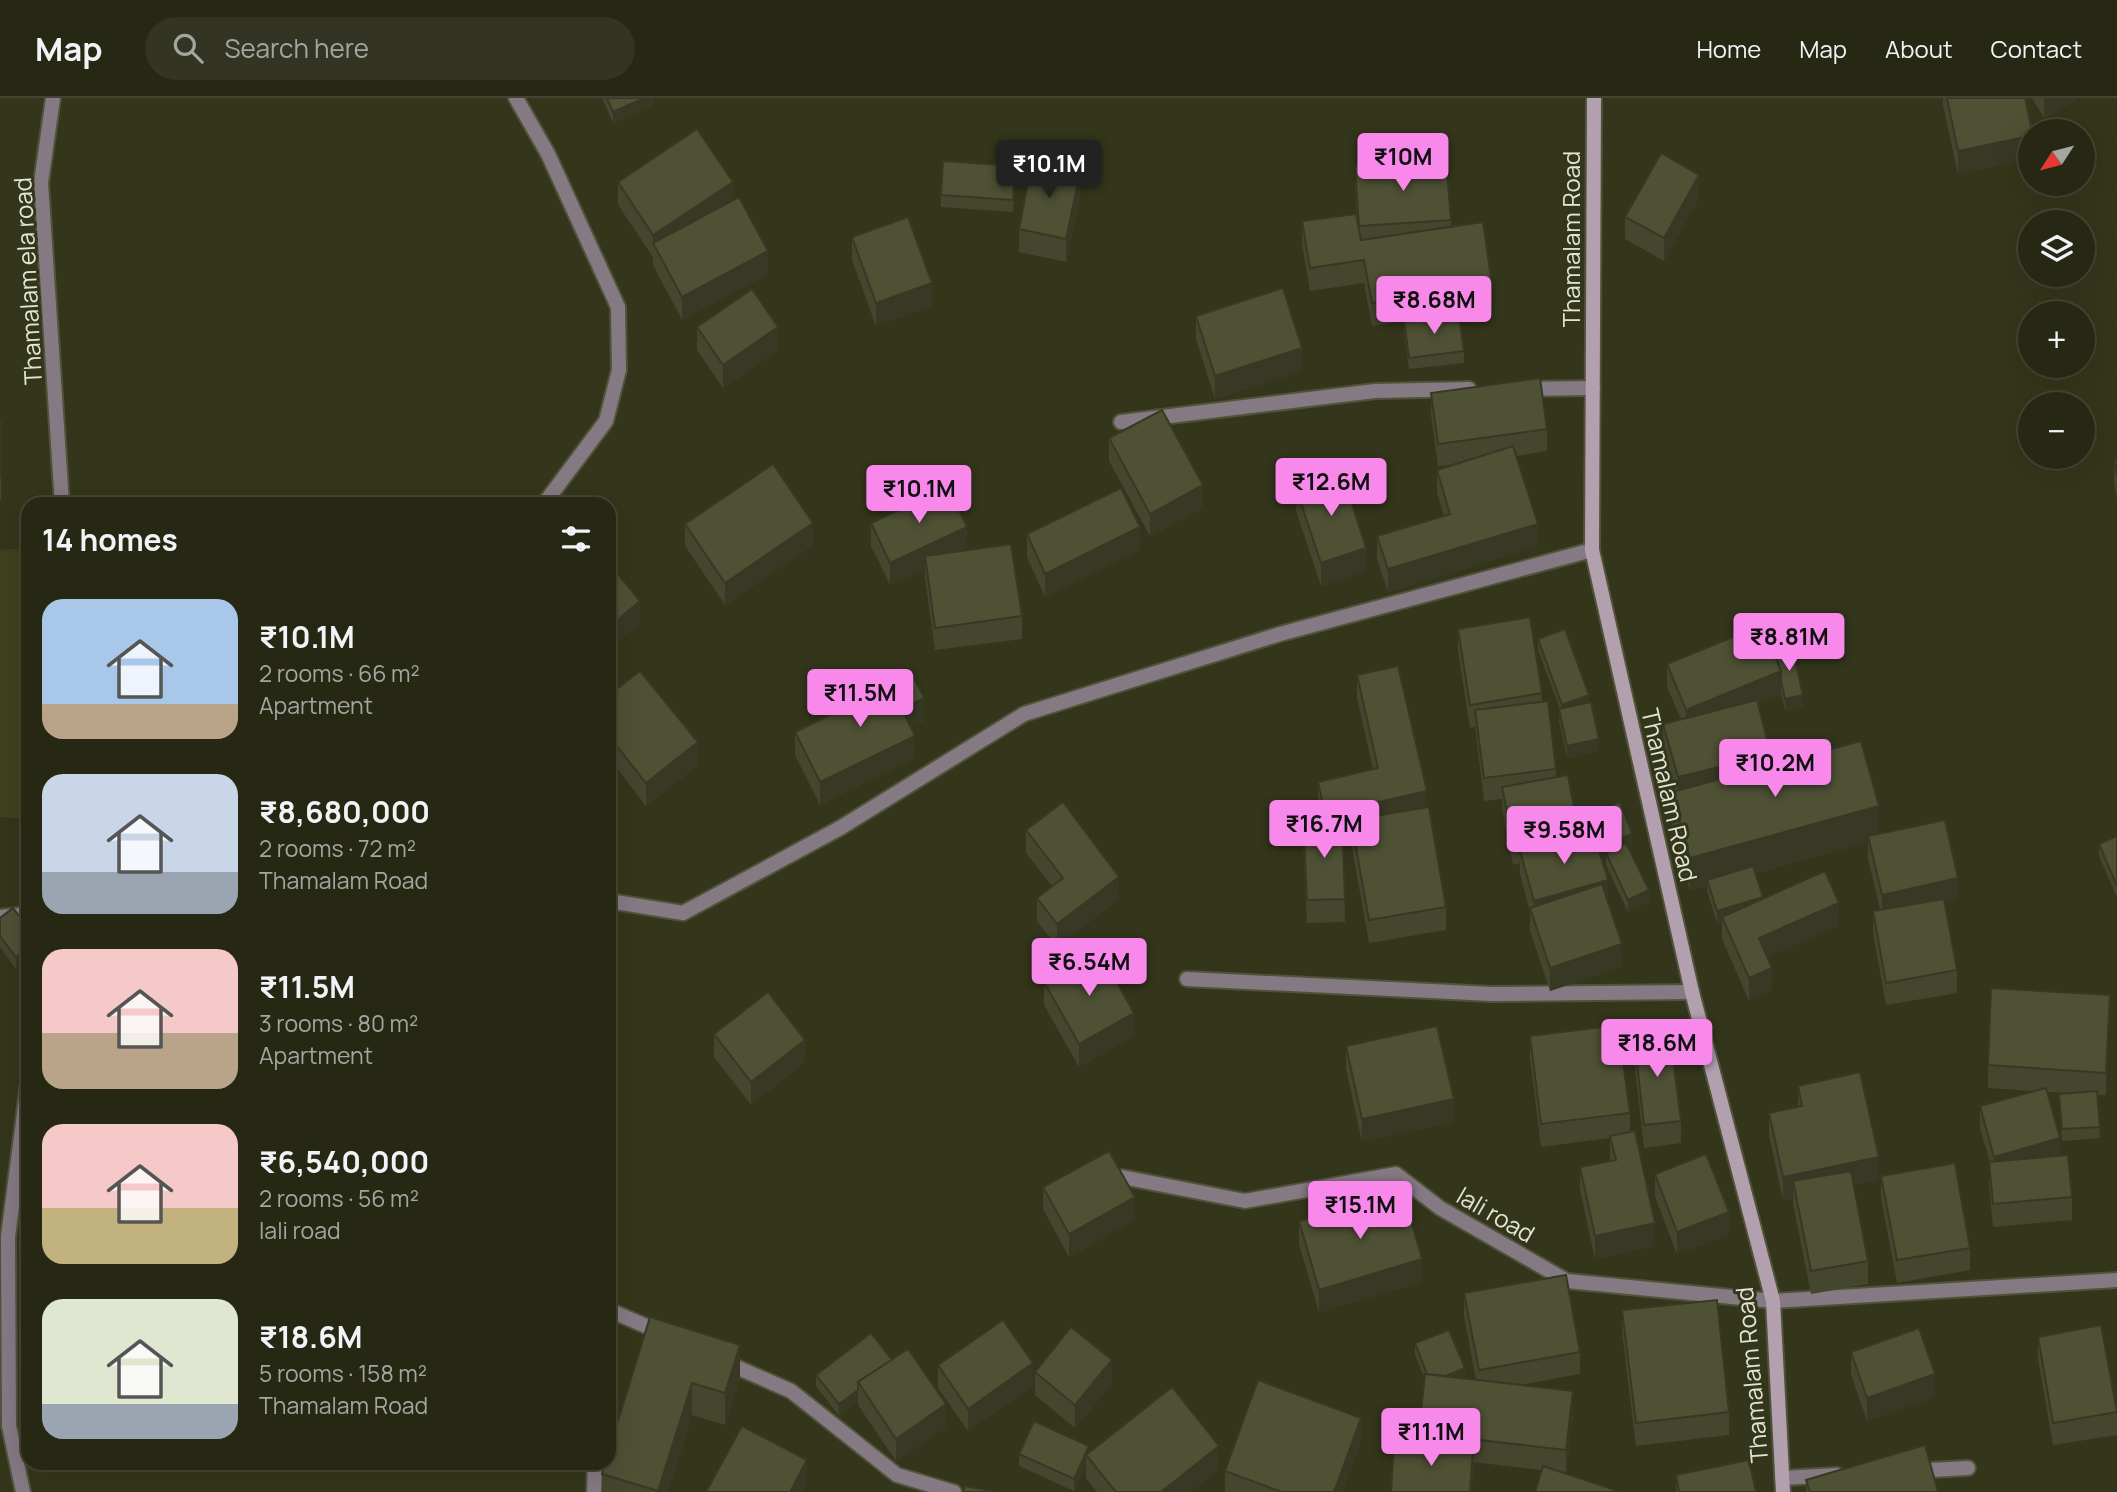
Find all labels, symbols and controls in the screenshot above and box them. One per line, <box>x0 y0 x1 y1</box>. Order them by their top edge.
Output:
search box <box>145 17 635 80</box>
text: Map <box>35 26 103 71</box>
icon: search <box>169 29 207 67</box>
text: Search here <box>225 30 369 66</box>
text: Home <box>1696 32 1761 65</box>
text: Map <box>1799 32 1847 65</box>
text: About <box>1885 32 1953 65</box>
text: Contact <box>1991 32 2082 65</box>
north arrow <box>2018 119 2095 196</box>
map controls <box>2018 119 2095 469</box>
pin: ₹10M <box>1362 134 1444 193</box>
pin: ₹10.1M <box>992 140 1106 200</box>
text: ₹10M <box>1373 140 1433 172</box>
text: ₹10.1M <box>1012 147 1086 179</box>
street label: Thamalam Road <box>1554 151 1587 327</box>
street label: Thamalam ela road <box>5 176 49 386</box>
button: layers <box>2018 210 2095 287</box>
pin: ₹8.68M <box>1377 276 1491 336</box>
text: ₹8.68M <box>1392 283 1476 315</box>
button: + <box>2018 301 2095 378</box>
button: − <box>2018 392 2095 469</box>
pin: ₹12.6M <box>1274 458 1388 518</box>
text: ₹12.6M <box>1292 465 1370 497</box>
pin: ₹10.1M <box>862 466 976 525</box>
text: ₹10.1M <box>882 472 956 504</box>
text: 14 homes <box>42 519 178 560</box>
icon: filters <box>557 520 595 558</box>
pin: ₹8.81M <box>1732 614 1846 673</box>
text: ₹10.1M <box>259 616 355 657</box>
text: ₹8.81M <box>1749 620 1829 652</box>
icon: home <box>98 627 182 711</box>
text: 2 rooms · 66 m² <box>259 657 420 689</box>
pin: ₹11.5M <box>803 670 917 729</box>
text: ₹11.5M <box>823 676 897 708</box>
text: Apartment <box>259 689 373 721</box>
street label: Thamalam Road <box>1634 705 1706 885</box>
pin: ₹10.2M <box>1718 740 1832 799</box>
text: ₹10.2M <box>1735 746 1815 778</box>
text: ₹8,680,000 <box>259 791 430 832</box>
pin: ₹16.7M <box>1267 800 1381 860</box>
icon: home <box>98 802 182 886</box>
pin: ₹9.58M <box>1507 806 1621 866</box>
text: ₹16.7M <box>1285 807 1363 839</box>
text: ₹9.58M <box>1523 813 1605 845</box>
text: 2 rooms · 72 m² <box>259 832 416 864</box>
text: Thamalam Road <box>259 864 428 896</box>
pin: ₹6.54M <box>1032 939 1146 998</box>
text: ₹6.54M <box>1048 945 1130 977</box>
text: ₹11.5M <box>259 966 355 1007</box>
icon: home <box>98 977 182 1061</box>
text: 3 rooms · 80 m² <box>259 1007 418 1039</box>
pin: ₹18.6M <box>1600 1020 1714 1079</box>
text: ₹18.6M <box>1617 1026 1697 1058</box>
text: Apartment <box>259 1039 373 1071</box>
text: ₹6,540,000 <box>259 1141 429 1182</box>
icon: home <box>98 1152 182 1236</box>
street label: lali road <box>1451 1178 1541 1250</box>
text: 2 rooms · 56 m² <box>259 1182 419 1214</box>
pin: ₹15.1M <box>1303 1182 1417 1241</box>
text: ₹15.1M <box>1324 1188 1396 1220</box>
text: lali road <box>259 1214 341 1246</box>
street label: Thamalam Road <box>1727 1286 1775 1464</box>
text: ₹18.6M <box>259 1316 362 1357</box>
icon: home <box>98 1327 182 1411</box>
text: 5 rooms · 158 m² <box>259 1357 427 1389</box>
text: Thamalam Road <box>259 1389 428 1421</box>
pin: ₹11.1M <box>1374 1408 1488 1468</box>
text: ₹11.1M <box>1397 1415 1465 1447</box>

